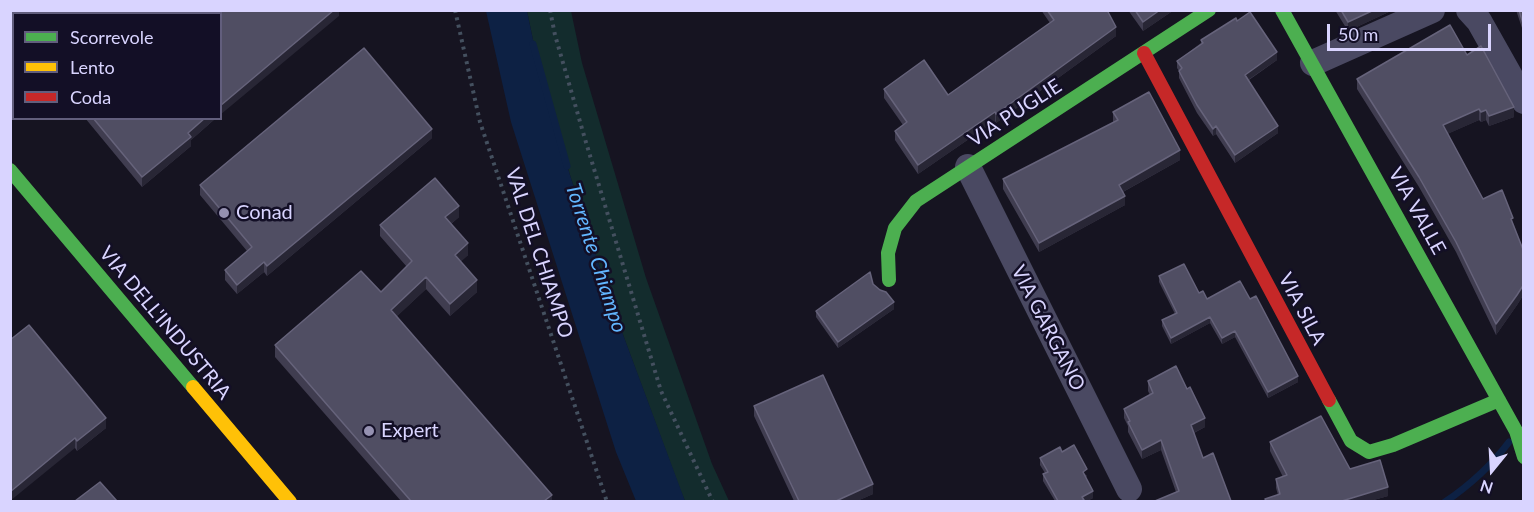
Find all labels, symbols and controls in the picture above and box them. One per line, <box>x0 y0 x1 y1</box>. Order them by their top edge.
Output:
legend <box>12 12 222 120</box>
scale bar <box>1330 12 1494 50</box>
text: 50 m <box>1338 23 1378 45</box>
text: Scorrevole <box>70 26 153 48</box>
text: Lento <box>70 56 115 78</box>
street label: VIA PUGLIE <box>964 74 1066 152</box>
text: Coda <box>70 86 111 108</box>
street label: VIA VALLE <box>1383 163 1451 259</box>
street label: VAL DEL CHIAMPO <box>500 165 578 341</box>
water label: Torrente Chiampo <box>560 180 632 336</box>
place label: Conad <box>236 201 293 225</box>
marker: Conad <box>217 206 231 220</box>
street label: VIA DELL'INDUSTRIA <box>94 242 236 404</box>
street label: VIA GARGANO <box>1006 261 1090 395</box>
street label: VIA SILA <box>1273 269 1331 349</box>
place label: Expert <box>381 419 439 443</box>
marker: Expert <box>362 424 376 438</box>
north arrow <box>1462 440 1522 500</box>
text: N <box>1477 477 1495 499</box>

